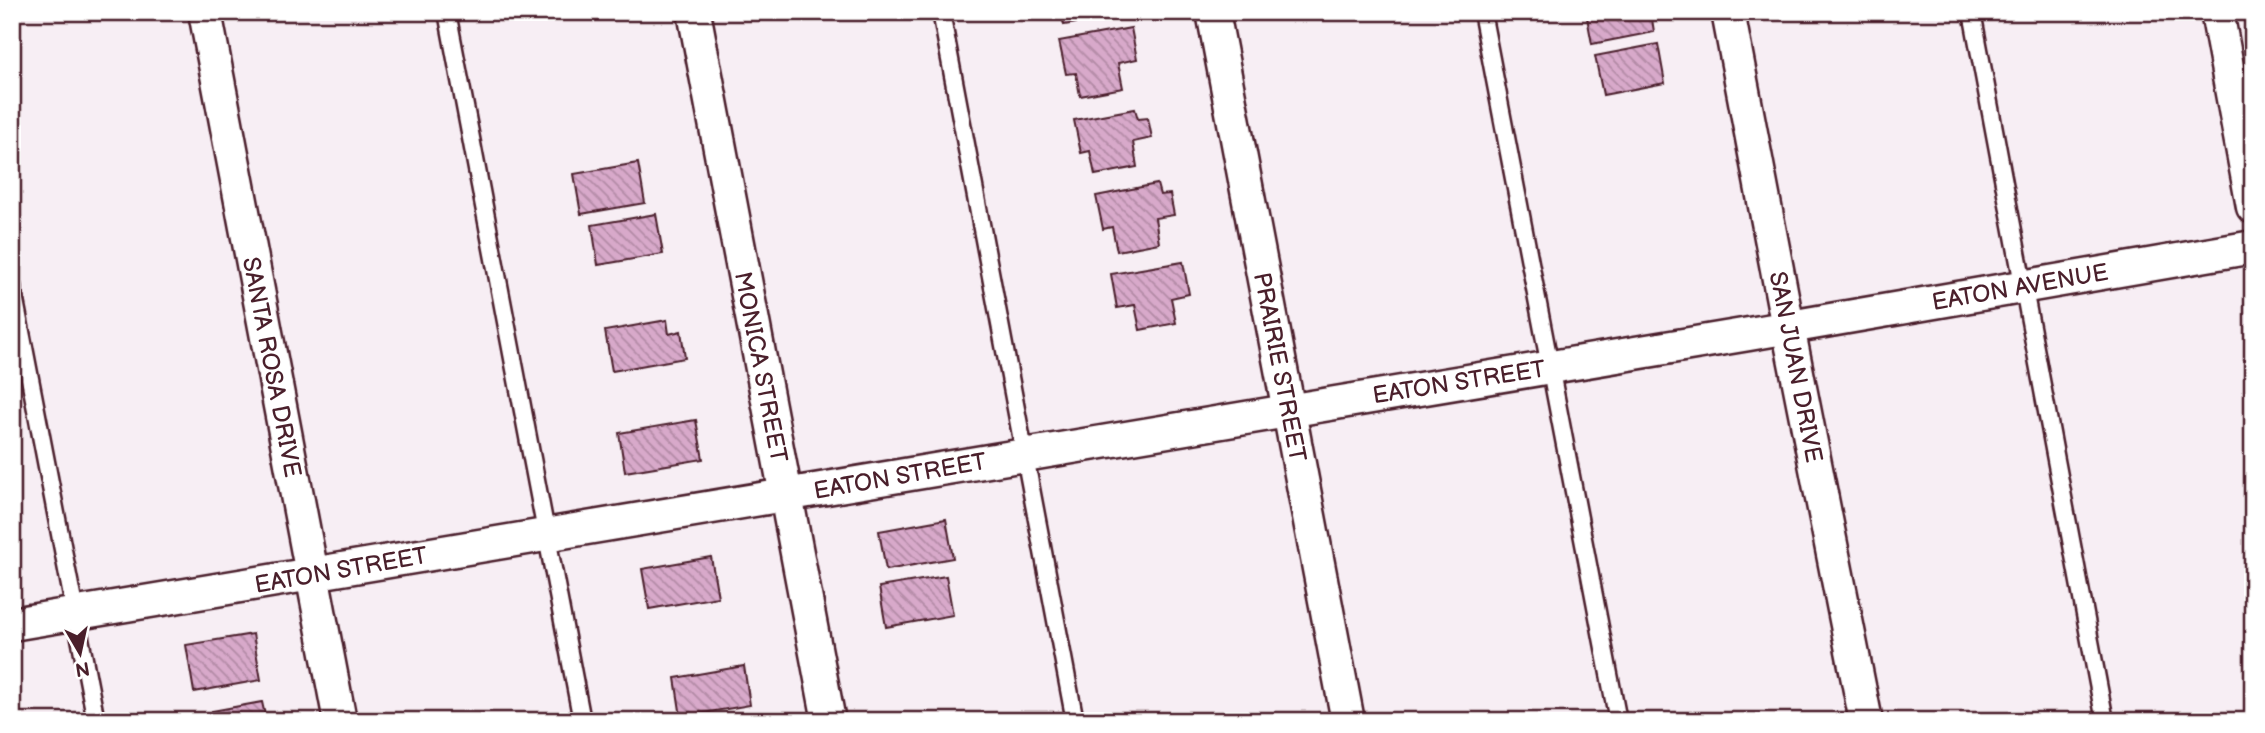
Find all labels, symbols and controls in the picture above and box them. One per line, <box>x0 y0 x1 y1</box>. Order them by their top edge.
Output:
street label: SANTA ROSA DRIVE <box>236 254 307 480</box>
street label: EATON AVENUE <box>1930 258 2110 317</box>
street label: MONICA STREET <box>728 269 793 466</box>
street label: SAN JUAN DRIVE <box>1763 269 1828 465</box>
street label: PRAIRIE STREET <box>1247 270 1312 465</box>
street label: EATON STREET <box>1370 354 1548 410</box>
street label: EATON STREET <box>811 447 989 506</box>
street label: EATON STREET <box>252 541 430 600</box>
north arrow <box>46 618 116 688</box>
text: N <box>74 656 91 681</box>

